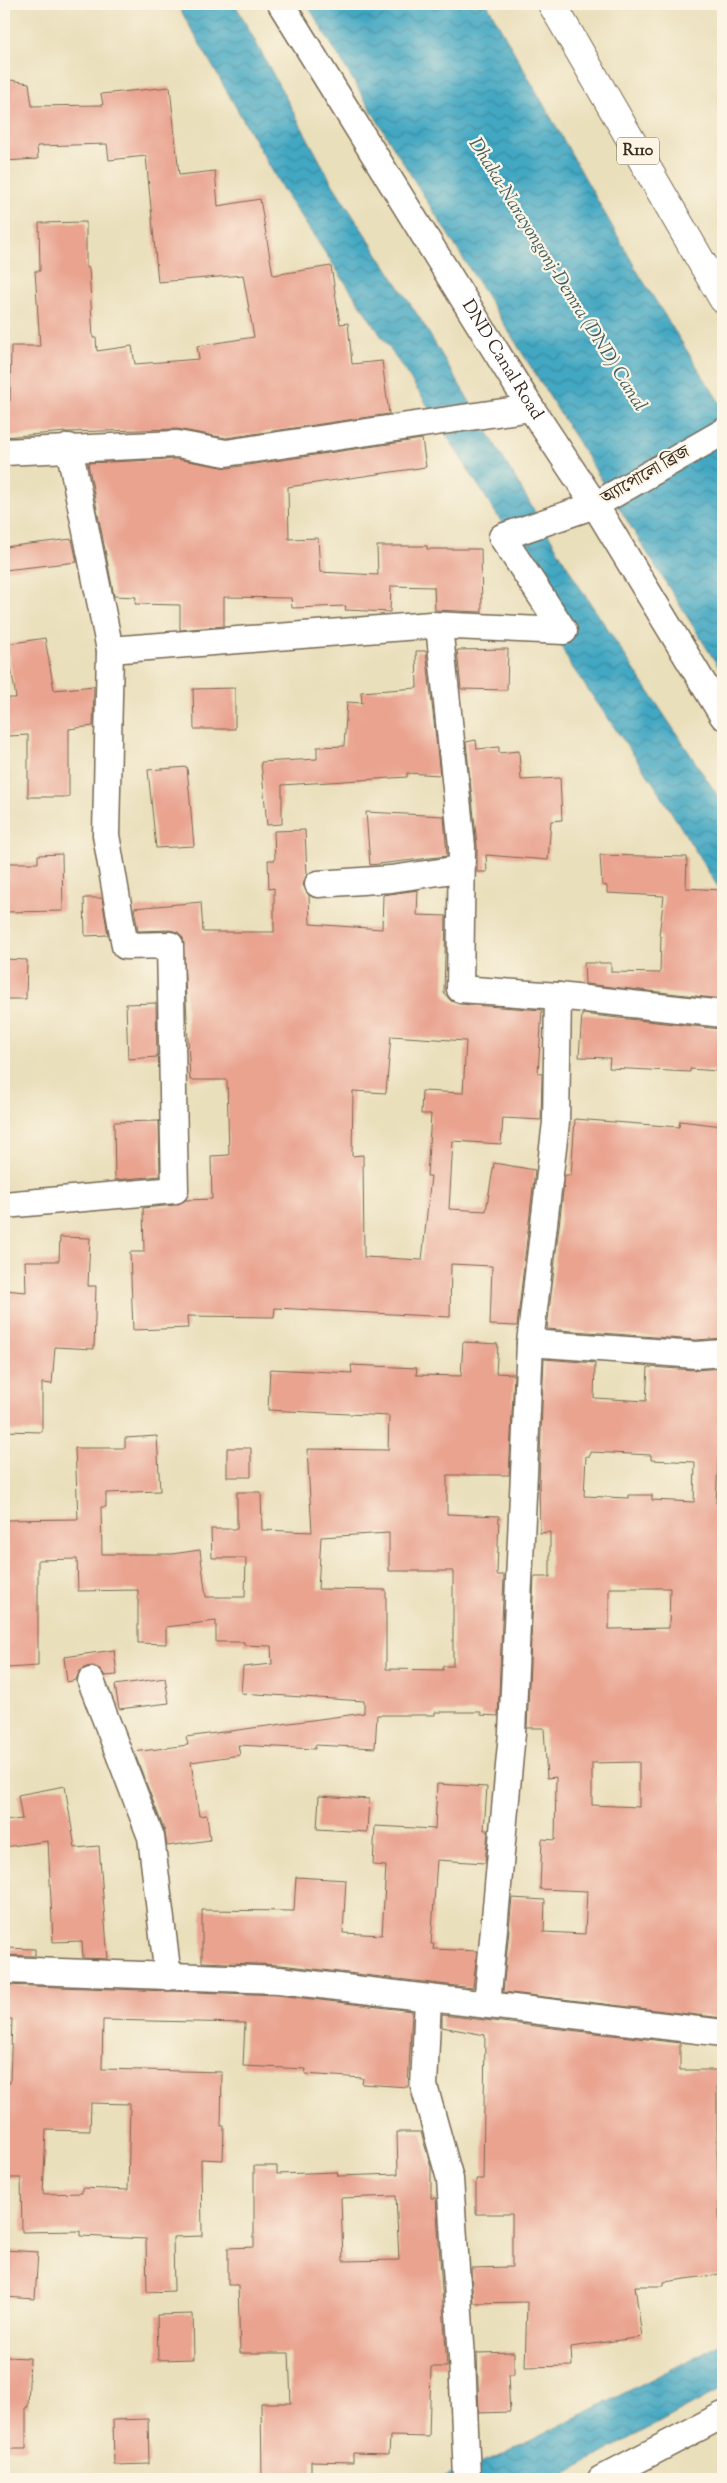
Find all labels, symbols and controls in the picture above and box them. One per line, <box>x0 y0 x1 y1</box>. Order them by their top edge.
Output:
water label: Dhaka-Narayongonj-Demra (DND) Canal <box>461 133 653 417</box>
road number: R110 <box>617 138 659 164</box>
street label: DND Canal Road <box>454 295 549 426</box>
street label: অ্যাপোলো ব্রিজ <box>596 440 696 513</box>

